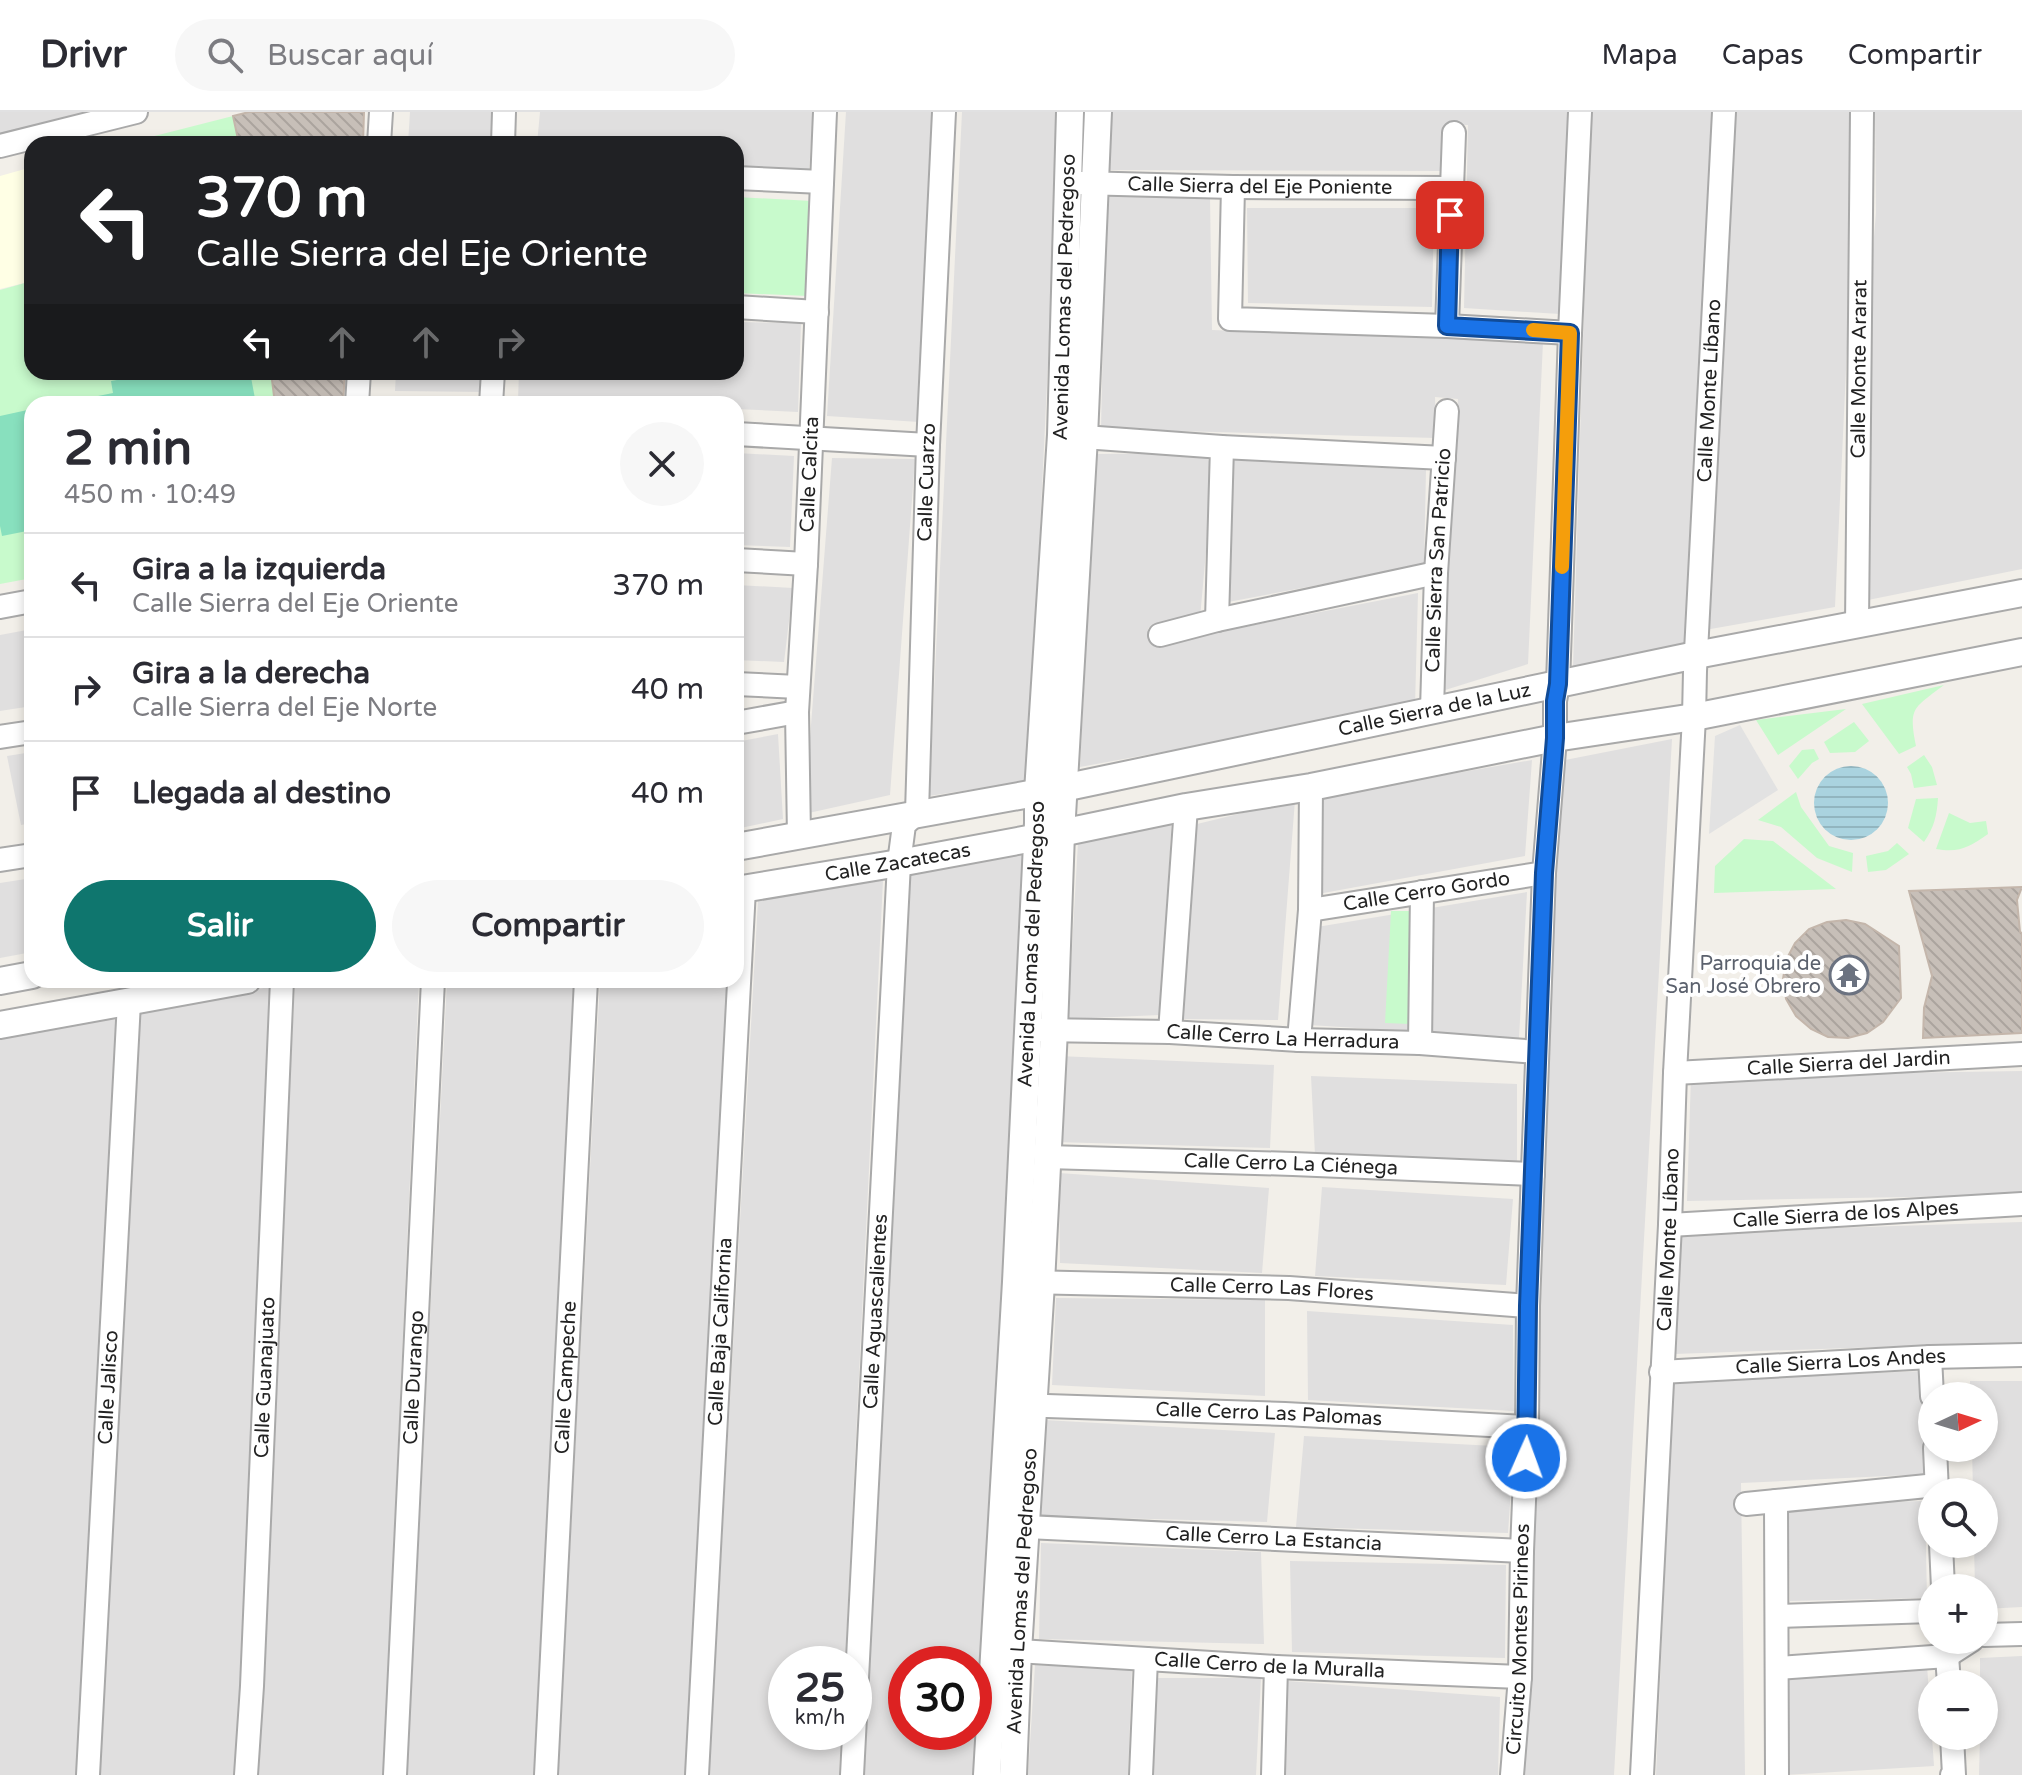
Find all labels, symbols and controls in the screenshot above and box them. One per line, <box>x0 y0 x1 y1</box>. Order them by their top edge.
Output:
search box <box>175 19 735 91</box>
text: Drivr <box>40 32 127 78</box>
icon: search <box>203 33 247 77</box>
text: Buscar aquí <box>267 37 434 74</box>
text: Mapa <box>1601 38 1678 72</box>
text: Capas <box>1722 38 1804 72</box>
text: Compartir <box>1848 38 1982 72</box>
street label: Avenida Lomas del Pedregoso <box>1049 153 1081 441</box>
text: 370 m <box>196 165 367 232</box>
icon: left <box>64 168 168 272</box>
street label: Calle Sierra del Eje Poniente <box>1127 172 1393 200</box>
pin <box>1416 181 1484 249</box>
icon: arrive <box>1428 193 1472 237</box>
text: Calle Sierra del Eje Oriente <box>196 233 648 276</box>
street label: Calle Monte Ararat <box>1847 279 1872 459</box>
street label: Calle Monte Líbano <box>1693 298 1726 483</box>
icon: left <box>236 320 280 364</box>
icon: ahead <box>320 320 364 364</box>
icon: ahead <box>404 320 448 364</box>
icon: right <box>488 320 532 364</box>
street label: Calle Calcita <box>795 416 824 533</box>
text: 2 min <box>64 420 192 478</box>
button: close <box>620 422 704 506</box>
street label: Calle Cuarzo <box>913 423 941 542</box>
street label: Calle Sierra San Patricio <box>1421 447 1456 673</box>
text: 450 m · 10:49 <box>64 479 236 510</box>
text: Gira a la izquierda <box>132 551 386 588</box>
icon: left <box>64 563 108 607</box>
text: 370 m <box>612 567 704 604</box>
text: Calle Sierra del Eje Oriente <box>132 588 458 619</box>
text: Gira a la derecha <box>132 655 370 692</box>
icon: right <box>64 667 108 711</box>
text: 40 m <box>631 671 704 708</box>
street label: Calle Sierra de la Luz <box>1336 678 1533 742</box>
text: Calle Sierra del Eje Norte <box>132 692 437 723</box>
icon: arrive <box>64 771 108 815</box>
text: Llegada al destino <box>132 775 391 812</box>
text: 40 m <box>631 775 704 812</box>
street label: Avenida Lomas del Pedregoso <box>1013 801 1050 1088</box>
street label: Calle Zacatecas <box>823 838 973 887</box>
street label: Calle Cerro Gordo <box>1341 867 1512 917</box>
button: Salir <box>64 880 376 972</box>
button: Compartir <box>392 880 704 972</box>
place label: Parroquia de San José Obrero <box>1666 952 1821 999</box>
temple icon: Parroquia de San José Obrero <box>1828 954 1870 996</box>
street label: Calle Cerro La Herradura <box>1166 1020 1400 1054</box>
street label: Calle Sierra del Jardin <box>1746 1046 1951 1081</box>
street label: Calle Monte Líbano <box>1653 1148 1685 1332</box>
street label: Calle Cerro La Ciénega <box>1183 1149 1399 1180</box>
street label: Calle Sierra de los Alpes <box>1732 1196 1959 1233</box>
street label: Calle Aguascalientes <box>859 1213 893 1410</box>
street label: Calle Baja California <box>704 1237 738 1427</box>
street label: Calle Cerro Las Flores <box>1170 1273 1375 1306</box>
street label: Calle Guanajuato <box>250 1296 281 1459</box>
street label: Calle Campeche <box>550 1300 582 1455</box>
street label: Calle Durango <box>399 1310 429 1445</box>
street label: Calle Jalisco <box>94 1330 124 1445</box>
street label: Calle Sierra Los Andes <box>1735 1345 1946 1380</box>
north arrow <box>1918 1382 1998 1462</box>
map controls <box>1918 1382 1998 1750</box>
street label: Calle Cerro Las Palomas <box>1155 1398 1383 1431</box>
position arrow <box>1484 1416 1568 1500</box>
street label: Avenida Lomas del Pedregoso <box>1003 1447 1043 1735</box>
button: search <box>1918 1478 1998 1558</box>
street label: Calle Cerro La Estancia <box>1165 1522 1383 1556</box>
street label: Circuito Montes Pirineos <box>1502 1523 1535 1756</box>
button: + <box>1918 1574 1998 1654</box>
speed limit sign: 30 <box>888 1646 992 1750</box>
street label: Calle Cerro de la Muralla <box>1153 1647 1385 1683</box>
text: 25 <box>795 1664 845 1712</box>
button: − <box>1918 1670 1998 1750</box>
text: km/h <box>795 1706 845 1730</box>

